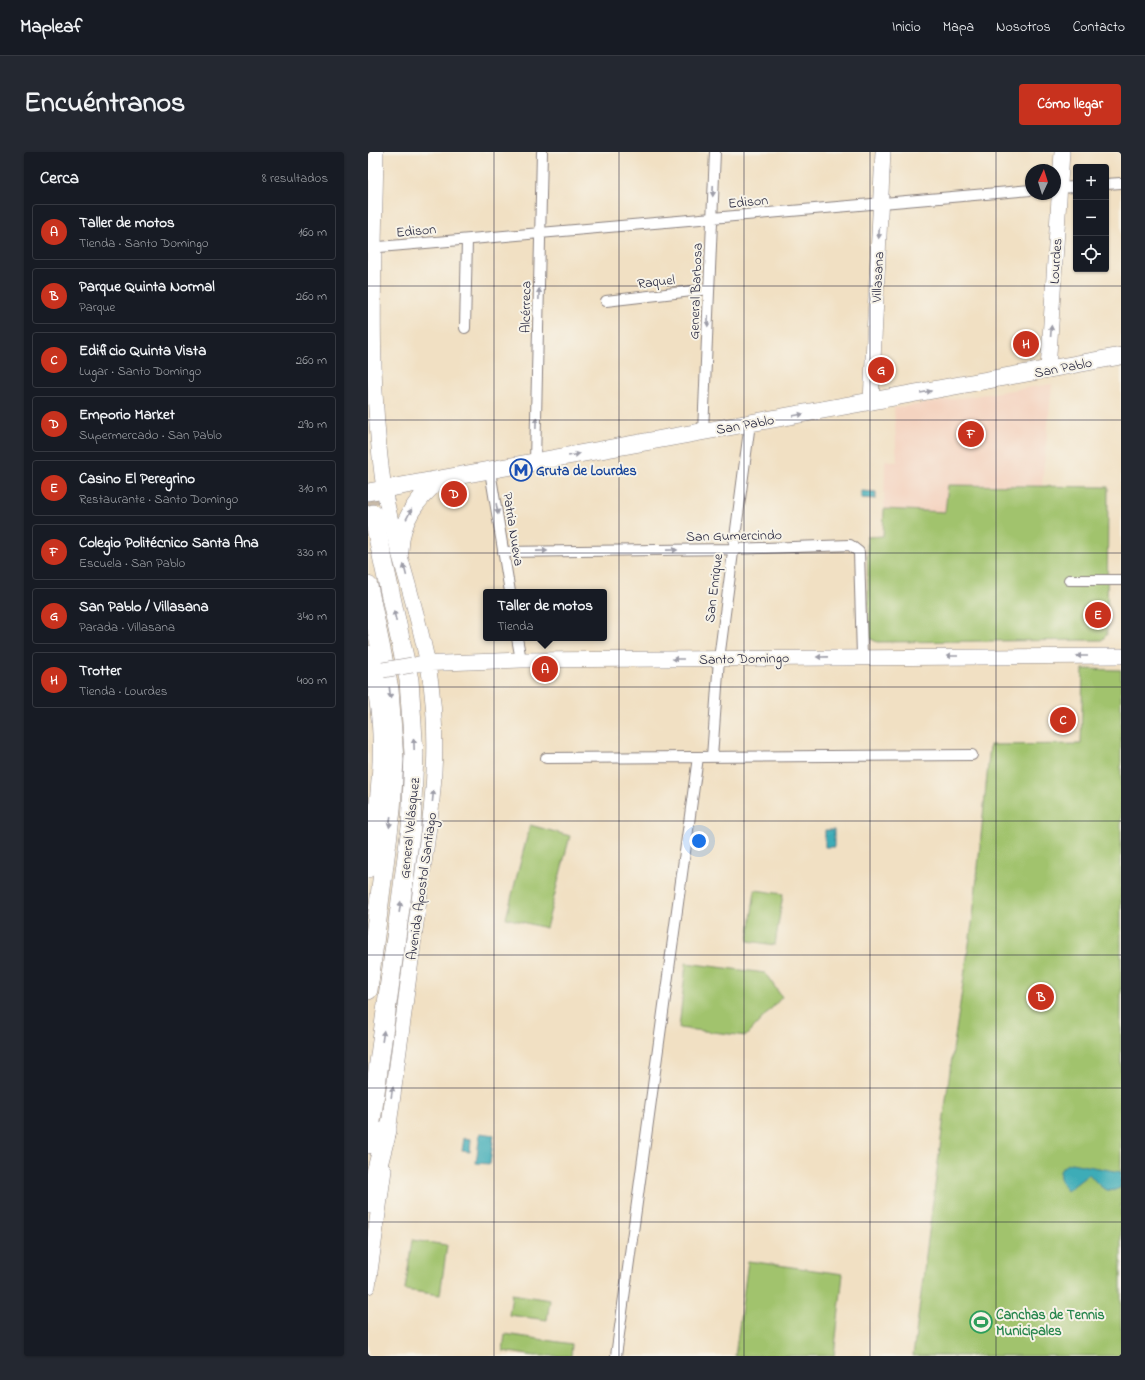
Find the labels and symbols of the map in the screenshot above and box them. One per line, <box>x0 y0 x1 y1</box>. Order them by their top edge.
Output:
north arrow <box>1025 164 1061 200</box>
one-way arrow <box>710 185 717 197</box>
street label: Edison <box>727 190 769 215</box>
street label: Edison <box>395 219 437 244</box>
one-way arrow <box>876 227 883 239</box>
street label: Lourdes <box>1044 237 1069 285</box>
street label: General Barbosa <box>684 242 709 340</box>
street label: Villasana <box>867 251 890 304</box>
street label: Raquel <box>636 270 676 295</box>
street label: Alcérreca <box>516 281 537 333</box>
one-way arrow <box>536 287 542 300</box>
one-way arrow <box>704 315 711 327</box>
one-way arrow <box>1047 325 1054 337</box>
pin: H <box>1013 329 1039 359</box>
street label: San Pablo <box>1033 353 1094 384</box>
pin: G <box>868 355 894 385</box>
one-way arrow <box>920 389 932 395</box>
street label: San Pablo <box>715 410 776 441</box>
one-way arrow <box>792 412 804 418</box>
one-way arrow <box>533 416 539 429</box>
pin: F <box>958 419 984 449</box>
one-way arrow <box>568 452 580 458</box>
metro station icon: Gruta de Lourdes <box>508 457 534 483</box>
place label: Gruta de Lourdes <box>536 461 637 482</box>
pin: D <box>441 479 467 509</box>
street label: Patria Nueva <box>496 491 529 567</box>
one-way arrow <box>494 503 500 515</box>
one-way arrow <box>405 509 412 520</box>
street label: San Gumercindo <box>686 525 782 548</box>
one-way arrow <box>666 547 679 553</box>
one-way arrow <box>536 548 548 555</box>
street label: San Enrique <box>700 552 729 624</box>
one-way arrow <box>402 564 408 576</box>
pin: E <box>1085 600 1111 630</box>
one-way arrow <box>392 609 398 622</box>
street label: Santo Domingo <box>699 648 789 672</box>
one-way arrow <box>945 653 958 659</box>
one-way arrow <box>1075 653 1088 659</box>
pin: A <box>532 654 558 684</box>
one-way arrow <box>815 654 828 660</box>
one-way arrow <box>671 656 684 662</box>
one-way arrow <box>386 687 393 699</box>
pin: C <box>1050 705 1076 735</box>
one-way arrow <box>411 737 417 750</box>
street label: General Velásquez <box>395 777 426 880</box>
one-way arrow <box>429 790 436 802</box>
street label: Avenida Apostol Santiago <box>402 811 444 962</box>
one-way arrow <box>387 816 393 828</box>
your location <box>689 831 709 851</box>
one-way arrow <box>397 901 403 914</box>
pin: B <box>1028 982 1054 1012</box>
one-way arrow <box>380 1030 386 1042</box>
one-way arrow <box>389 1086 395 1098</box>
place label: Canchas de Tennis Municipales <box>996 1305 1105 1342</box>
sports icon: Canchas de Tennis Municipales <box>968 1309 994 1335</box>

